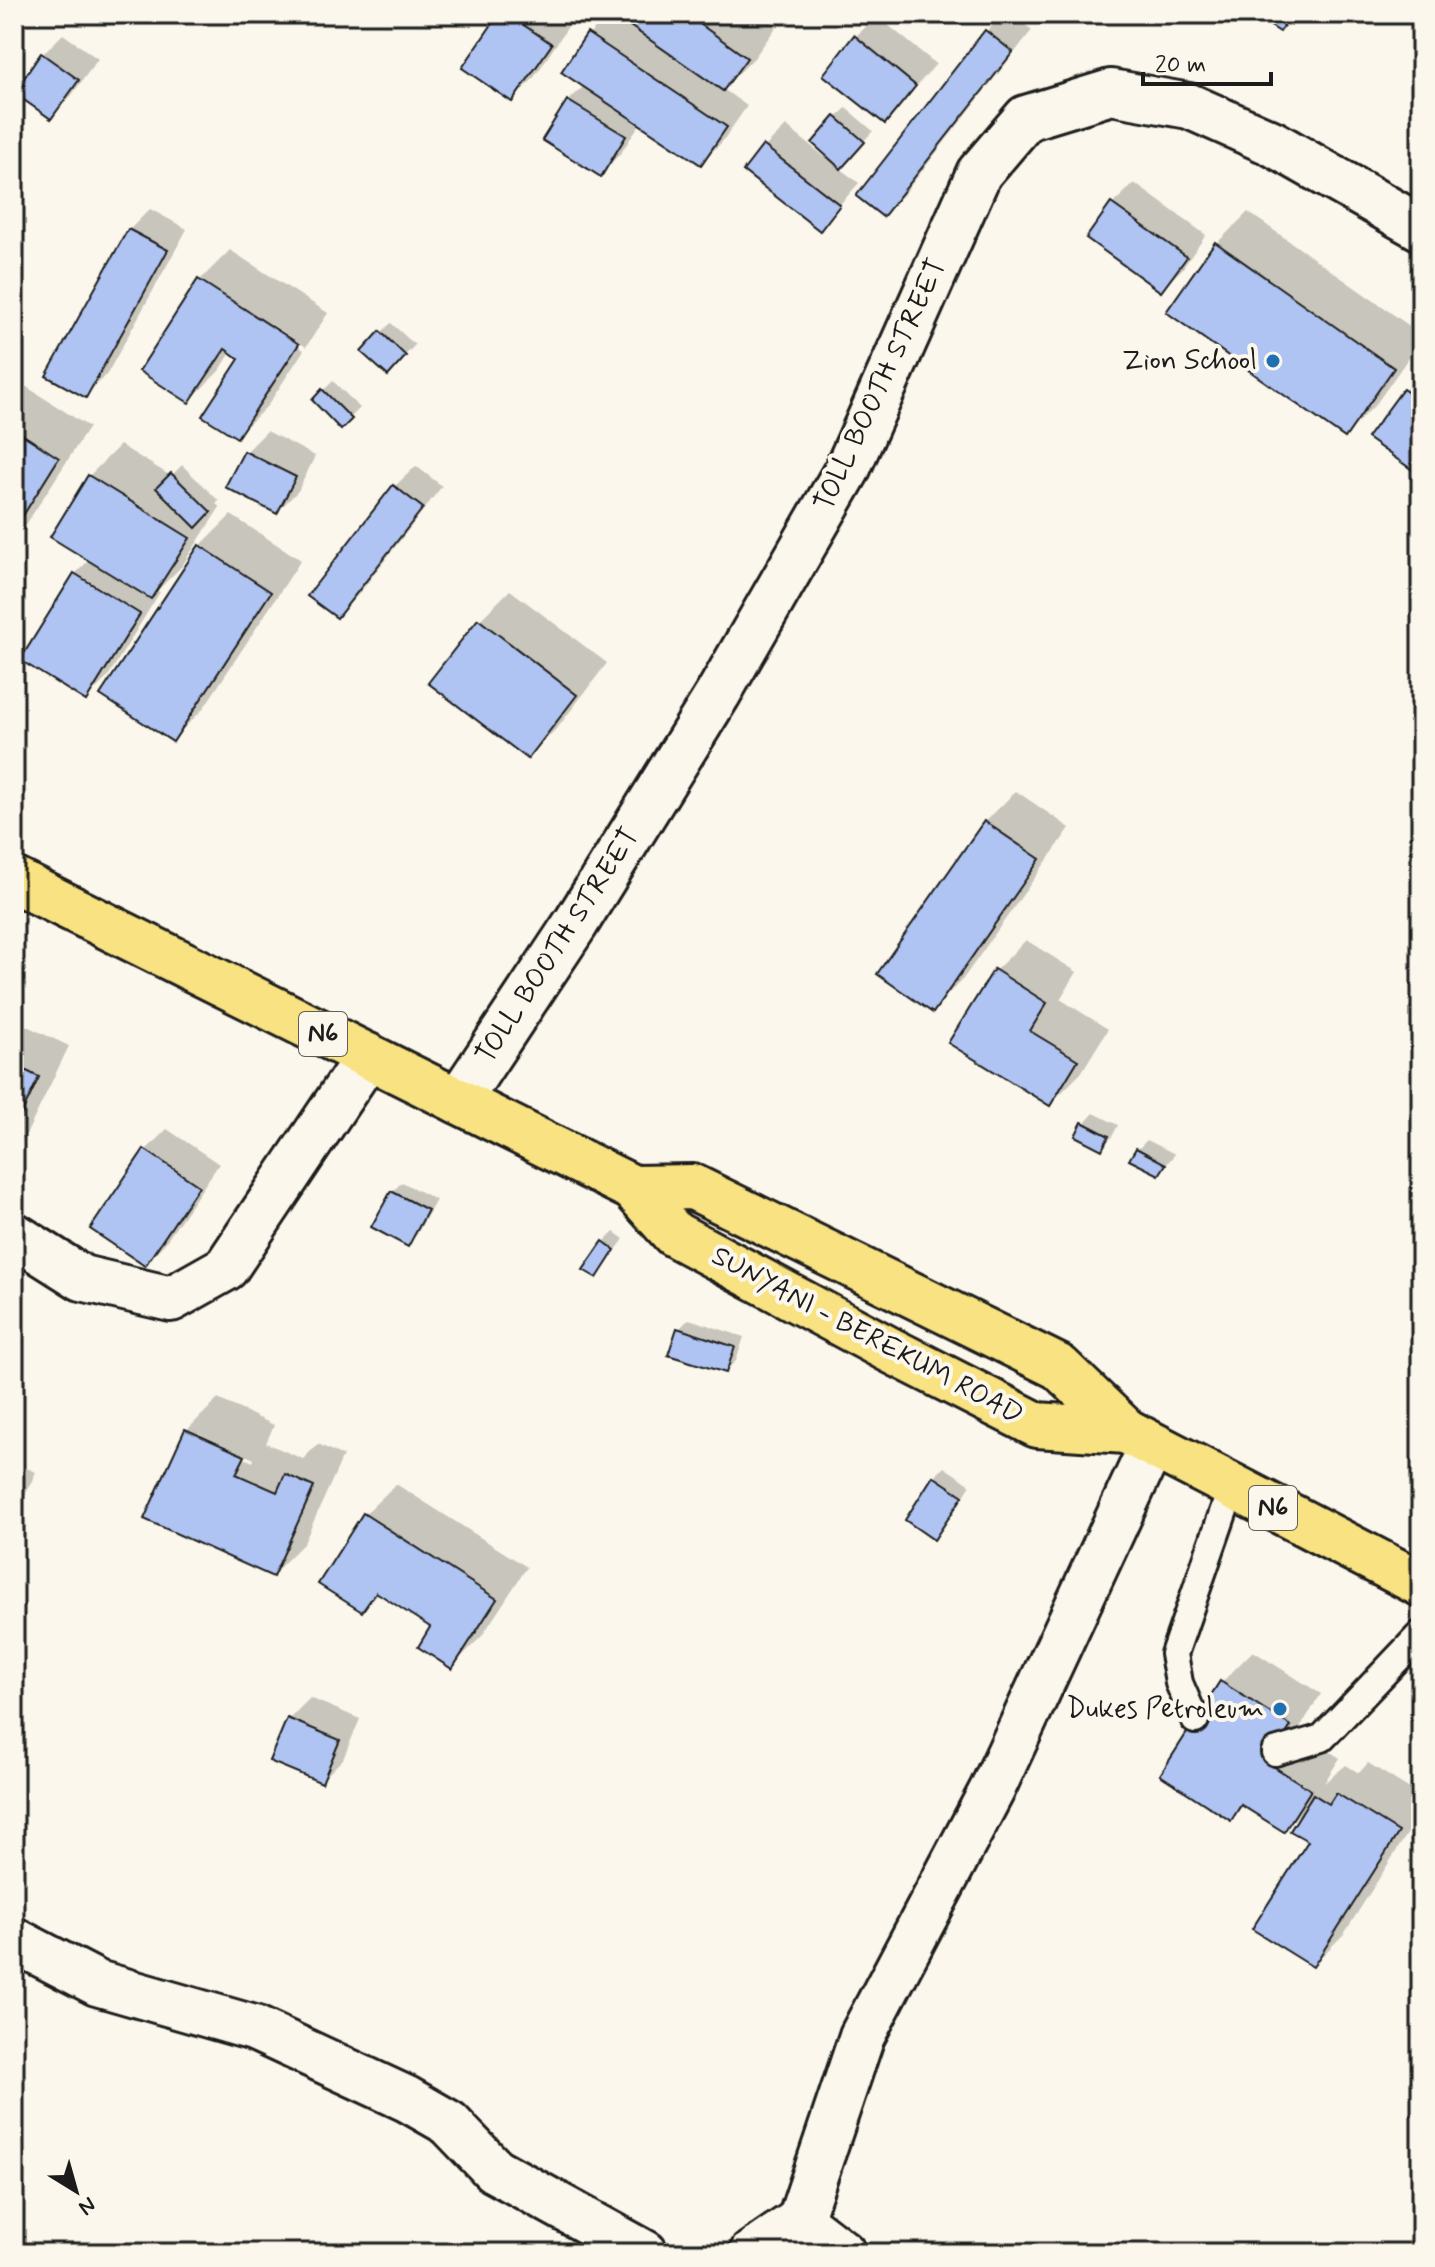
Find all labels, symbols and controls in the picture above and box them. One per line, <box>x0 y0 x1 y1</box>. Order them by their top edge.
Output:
scale bar <box>1143 36 1271 86</box>
text: 20 m <box>1155 50 1206 81</box>
street label: TOLL BOOTH STREET <box>806 253 956 517</box>
place label: Zion School <box>1122 343 1257 380</box>
marker: Zion School <box>1264 352 1282 370</box>
street label: TOLL BOOTH STREET <box>468 821 648 1071</box>
road number: N6 <box>299 1012 347 1056</box>
street label: SUNYANI - BEREKUM ROAD <box>705 1238 1029 1434</box>
road number: N6 <box>1249 1486 1297 1530</box>
place label: Dukes Petroleum <box>1067 1691 1264 1728</box>
marker: Dukes Petroleum <box>1271 1700 1289 1718</box>
north arrow <box>36 2151 116 2231</box>
text: N <box>73 2190 101 2221</box>

